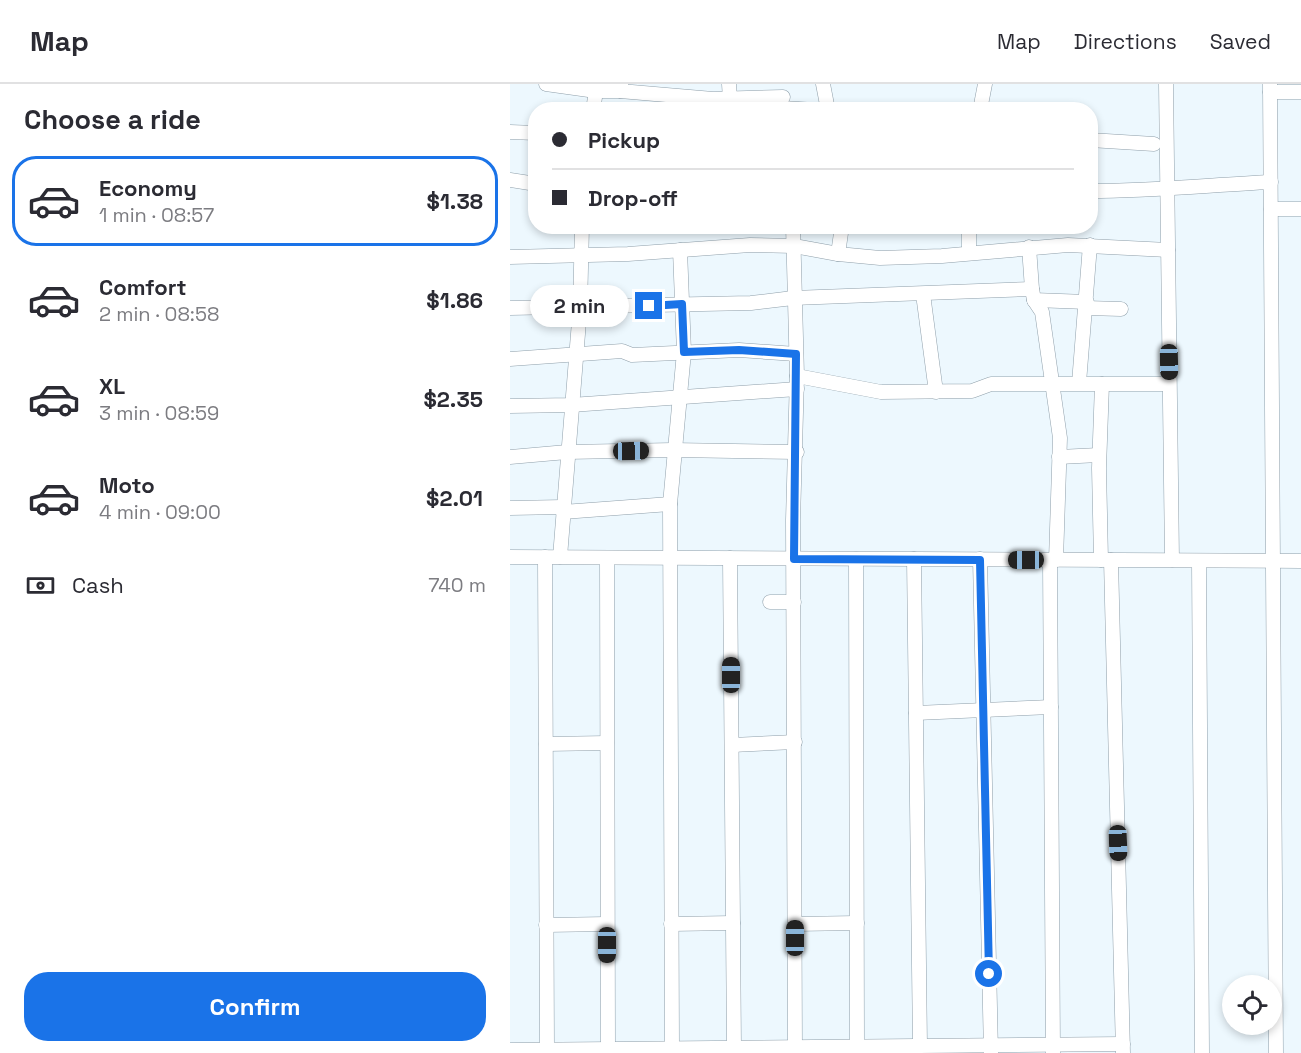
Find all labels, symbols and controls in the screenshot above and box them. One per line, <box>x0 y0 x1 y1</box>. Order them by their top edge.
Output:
text: Map <box>30 23 89 59</box>
text: Map <box>997 28 1041 55</box>
text: Directions <box>1074 28 1177 55</box>
text: Saved <box>1210 28 1271 55</box>
text: Choose a ride <box>24 102 201 137</box>
text: Pickup <box>588 126 660 154</box>
icon: car <box>27 174 81 228</box>
text: Economy <box>99 174 197 202</box>
text: Drop-off <box>588 184 678 212</box>
text: $1.38 <box>427 187 483 215</box>
text: 1 min · 08:57 <box>99 202 214 228</box>
icon: car <box>27 273 81 327</box>
text: Comfort <box>99 273 187 301</box>
callout: 2 min <box>529 285 628 327</box>
text: $1.86 <box>426 286 483 314</box>
route end <box>635 292 662 319</box>
text: 2 min <box>554 293 605 319</box>
text: 2 min · 08:58 <box>99 301 219 327</box>
car <box>1160 344 1178 380</box>
icon: car <box>27 372 81 426</box>
text: XL <box>99 372 125 400</box>
text: $2.35 <box>423 385 483 413</box>
text: 3 min · 08:59 <box>99 400 219 426</box>
car <box>613 442 649 460</box>
icon: car <box>27 471 81 525</box>
text: Moto <box>99 471 155 499</box>
text: $2.01 <box>426 484 483 512</box>
text: 4 min · 09:00 <box>99 499 221 525</box>
car <box>1008 551 1044 569</box>
icon: cash <box>24 569 57 602</box>
text: Cash <box>72 571 124 599</box>
text: 740 m <box>428 572 486 598</box>
car <box>722 657 740 693</box>
car <box>1108 825 1128 861</box>
car <box>786 920 804 956</box>
car <box>598 927 616 963</box>
route start <box>975 960 1002 987</box>
button: Confirm <box>24 972 486 1041</box>
map controls <box>1222 975 1282 1035</box>
button: locate <box>1222 975 1282 1035</box>

